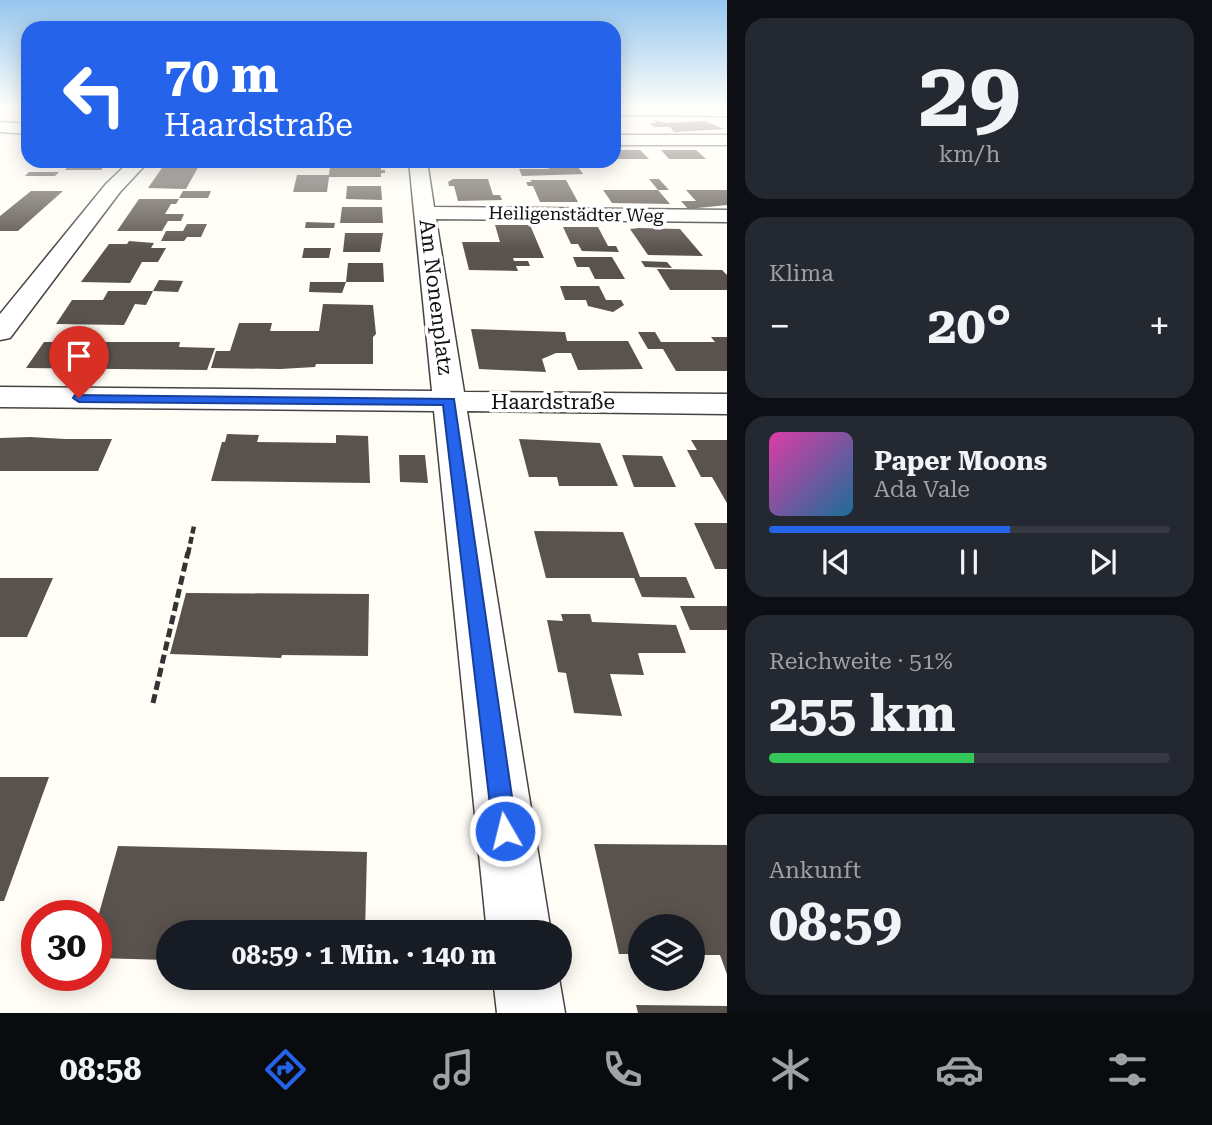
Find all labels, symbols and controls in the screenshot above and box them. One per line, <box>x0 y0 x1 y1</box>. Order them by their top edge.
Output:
text: 29 <box>919 42 1020 148</box>
text: 70 m <box>164 47 279 104</box>
icon: left <box>49 49 140 140</box>
text: Haardstraße <box>164 106 353 144</box>
text: km/h <box>939 141 1000 168</box>
street label: Heiligenstädter Weg <box>488 202 665 226</box>
street label: Am Nonenplatz <box>415 218 457 376</box>
text: Klima <box>769 260 834 287</box>
text: 20° <box>927 295 1012 356</box>
text: − <box>769 304 790 348</box>
text: + <box>1149 304 1170 348</box>
pin <box>49 326 109 398</box>
icon: arrive <box>60 337 98 375</box>
street label: Haardstraße <box>491 390 615 414</box>
text: Paper Moons <box>874 446 1047 476</box>
text: Ada Vale <box>874 476 970 503</box>
icon: previous <box>817 543 855 581</box>
icon: pause <box>950 543 988 581</box>
icon: next <box>1084 543 1122 581</box>
text: Reichweite · 51% <box>769 648 953 675</box>
text: 255 km <box>769 683 956 744</box>
position arrow <box>468 794 542 868</box>
text: Ankunft <box>769 857 861 884</box>
text: 08:59 <box>769 892 902 953</box>
speed limit sign: 30 <box>21 900 112 991</box>
map controls <box>628 914 705 991</box>
button: layers <box>628 914 705 991</box>
text: 08:59 · 1 Min. · 140 m <box>232 940 496 970</box>
icon: directions <box>261 1045 310 1094</box>
icon: music <box>429 1045 478 1094</box>
icon: phone <box>598 1045 647 1094</box>
icon: climate <box>766 1045 815 1094</box>
icon: car <box>935 1045 984 1094</box>
icon: filters <box>1103 1045 1152 1094</box>
text: 08:58 <box>60 1050 141 1088</box>

